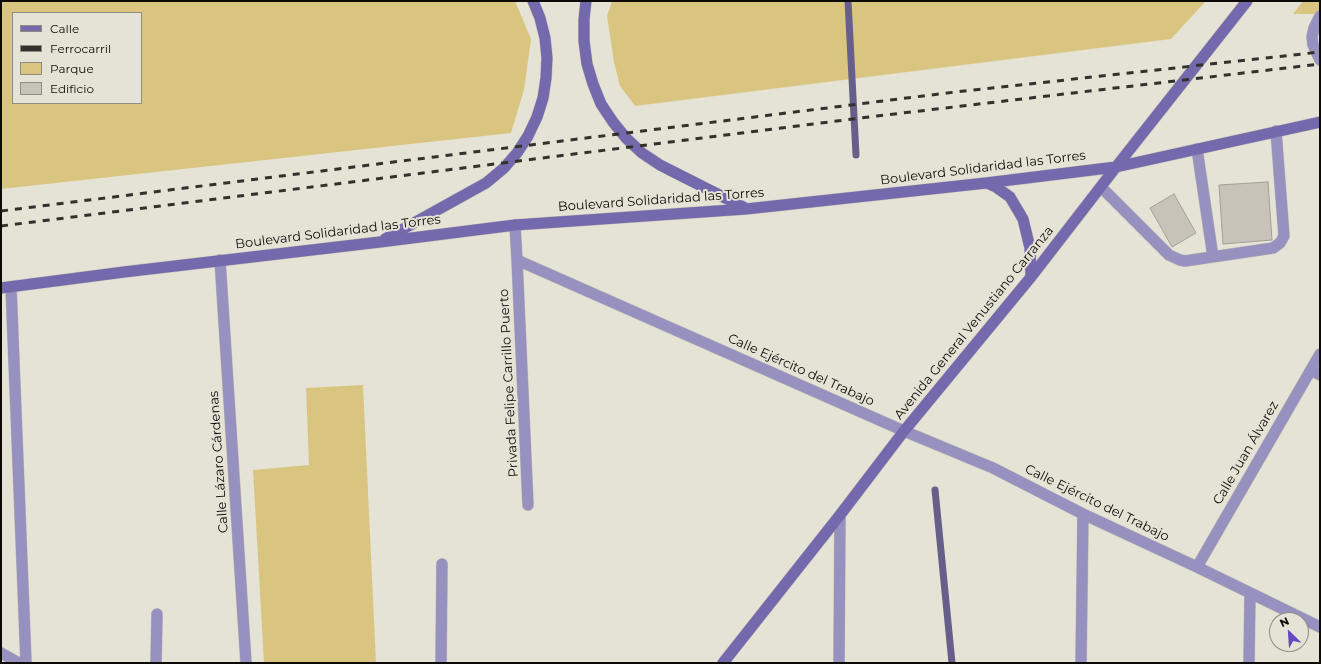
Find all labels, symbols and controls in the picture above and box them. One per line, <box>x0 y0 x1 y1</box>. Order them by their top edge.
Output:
legend <box>12 12 142 104</box>
text: Calle <box>50 21 79 36</box>
text: Ferrocarril <box>50 41 111 56</box>
text: Parque <box>50 61 94 76</box>
text: Edificio <box>50 81 94 96</box>
street label: Boulevard Solidaridad las Torres <box>879 148 1087 188</box>
street label: Boulevard Solidaridad las Torres <box>557 185 765 215</box>
street label: Boulevard Solidaridad las Torres <box>234 212 442 252</box>
street label: Avenida General Venustiano Carranza <box>891 223 1057 423</box>
street label: Privada Felipe Carrillo Puerto <box>496 288 522 478</box>
street label: Calle Ejército del Trabajo <box>725 331 877 409</box>
street label: Calle Lázaro Cárdenas <box>206 390 232 534</box>
street label: Calle Juan Álvarez <box>1210 398 1282 508</box>
street label: Calle Ejército del Trabajo <box>1022 461 1172 545</box>
north arrow <box>1269 612 1309 652</box>
text: N <box>1277 614 1291 630</box>

